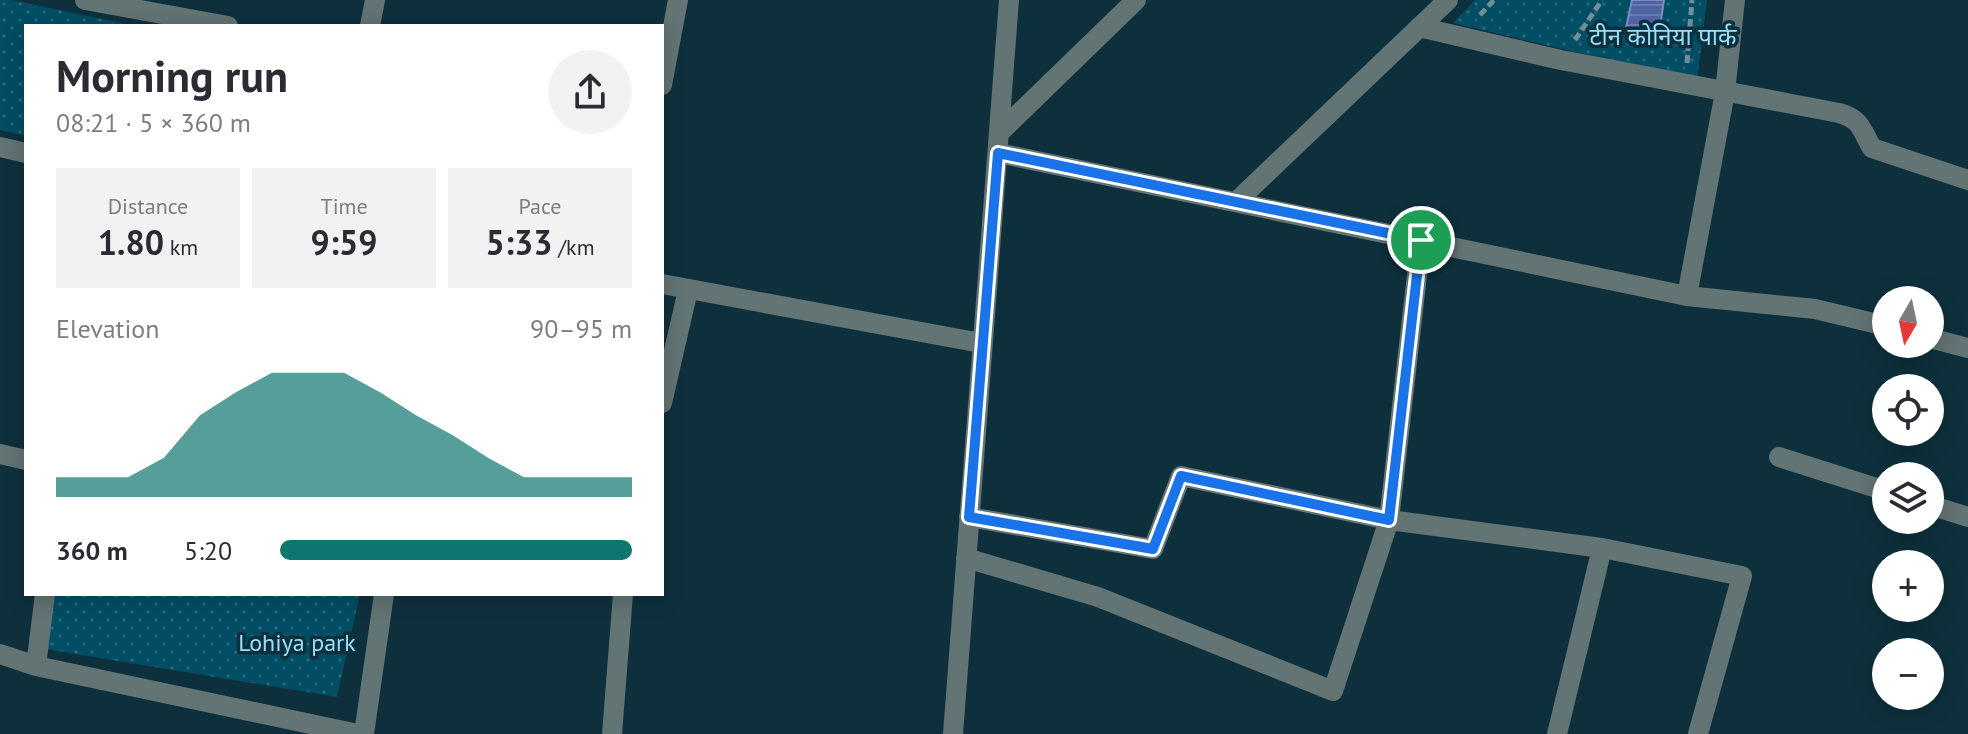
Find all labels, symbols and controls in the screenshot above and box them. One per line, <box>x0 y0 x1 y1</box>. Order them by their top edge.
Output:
park label: टीन कोनिया पार्क <box>1589 21 1737 52</box>
text: Morning run <box>56 47 288 104</box>
button: share <box>548 50 632 134</box>
text: 08:21 · 5 × 360 m <box>56 106 251 139</box>
text: Distance <box>108 192 188 220</box>
text: Time <box>320 192 368 220</box>
text: Pace <box>518 192 562 220</box>
pin <box>1387 206 1455 274</box>
icon: arrive <box>1399 218 1443 262</box>
text: 1.80 <box>98 220 164 264</box>
text: 9:59 <box>311 220 377 264</box>
text: 5:33 <box>485 220 552 264</box>
text: km <box>164 233 198 261</box>
text: /km <box>552 233 595 261</box>
north arrow <box>1872 286 1944 358</box>
map controls <box>1872 286 1944 710</box>
text: Elevation <box>56 312 160 345</box>
text: 90–95 m <box>530 312 632 345</box>
button: locate <box>1872 374 1944 446</box>
button: layers <box>1872 462 1944 534</box>
text: 360 m <box>56 534 128 567</box>
text: 5:20 <box>184 534 232 567</box>
button: + <box>1872 550 1944 622</box>
park label: Lohiya park <box>238 627 356 658</box>
button: − <box>1872 638 1944 710</box>

